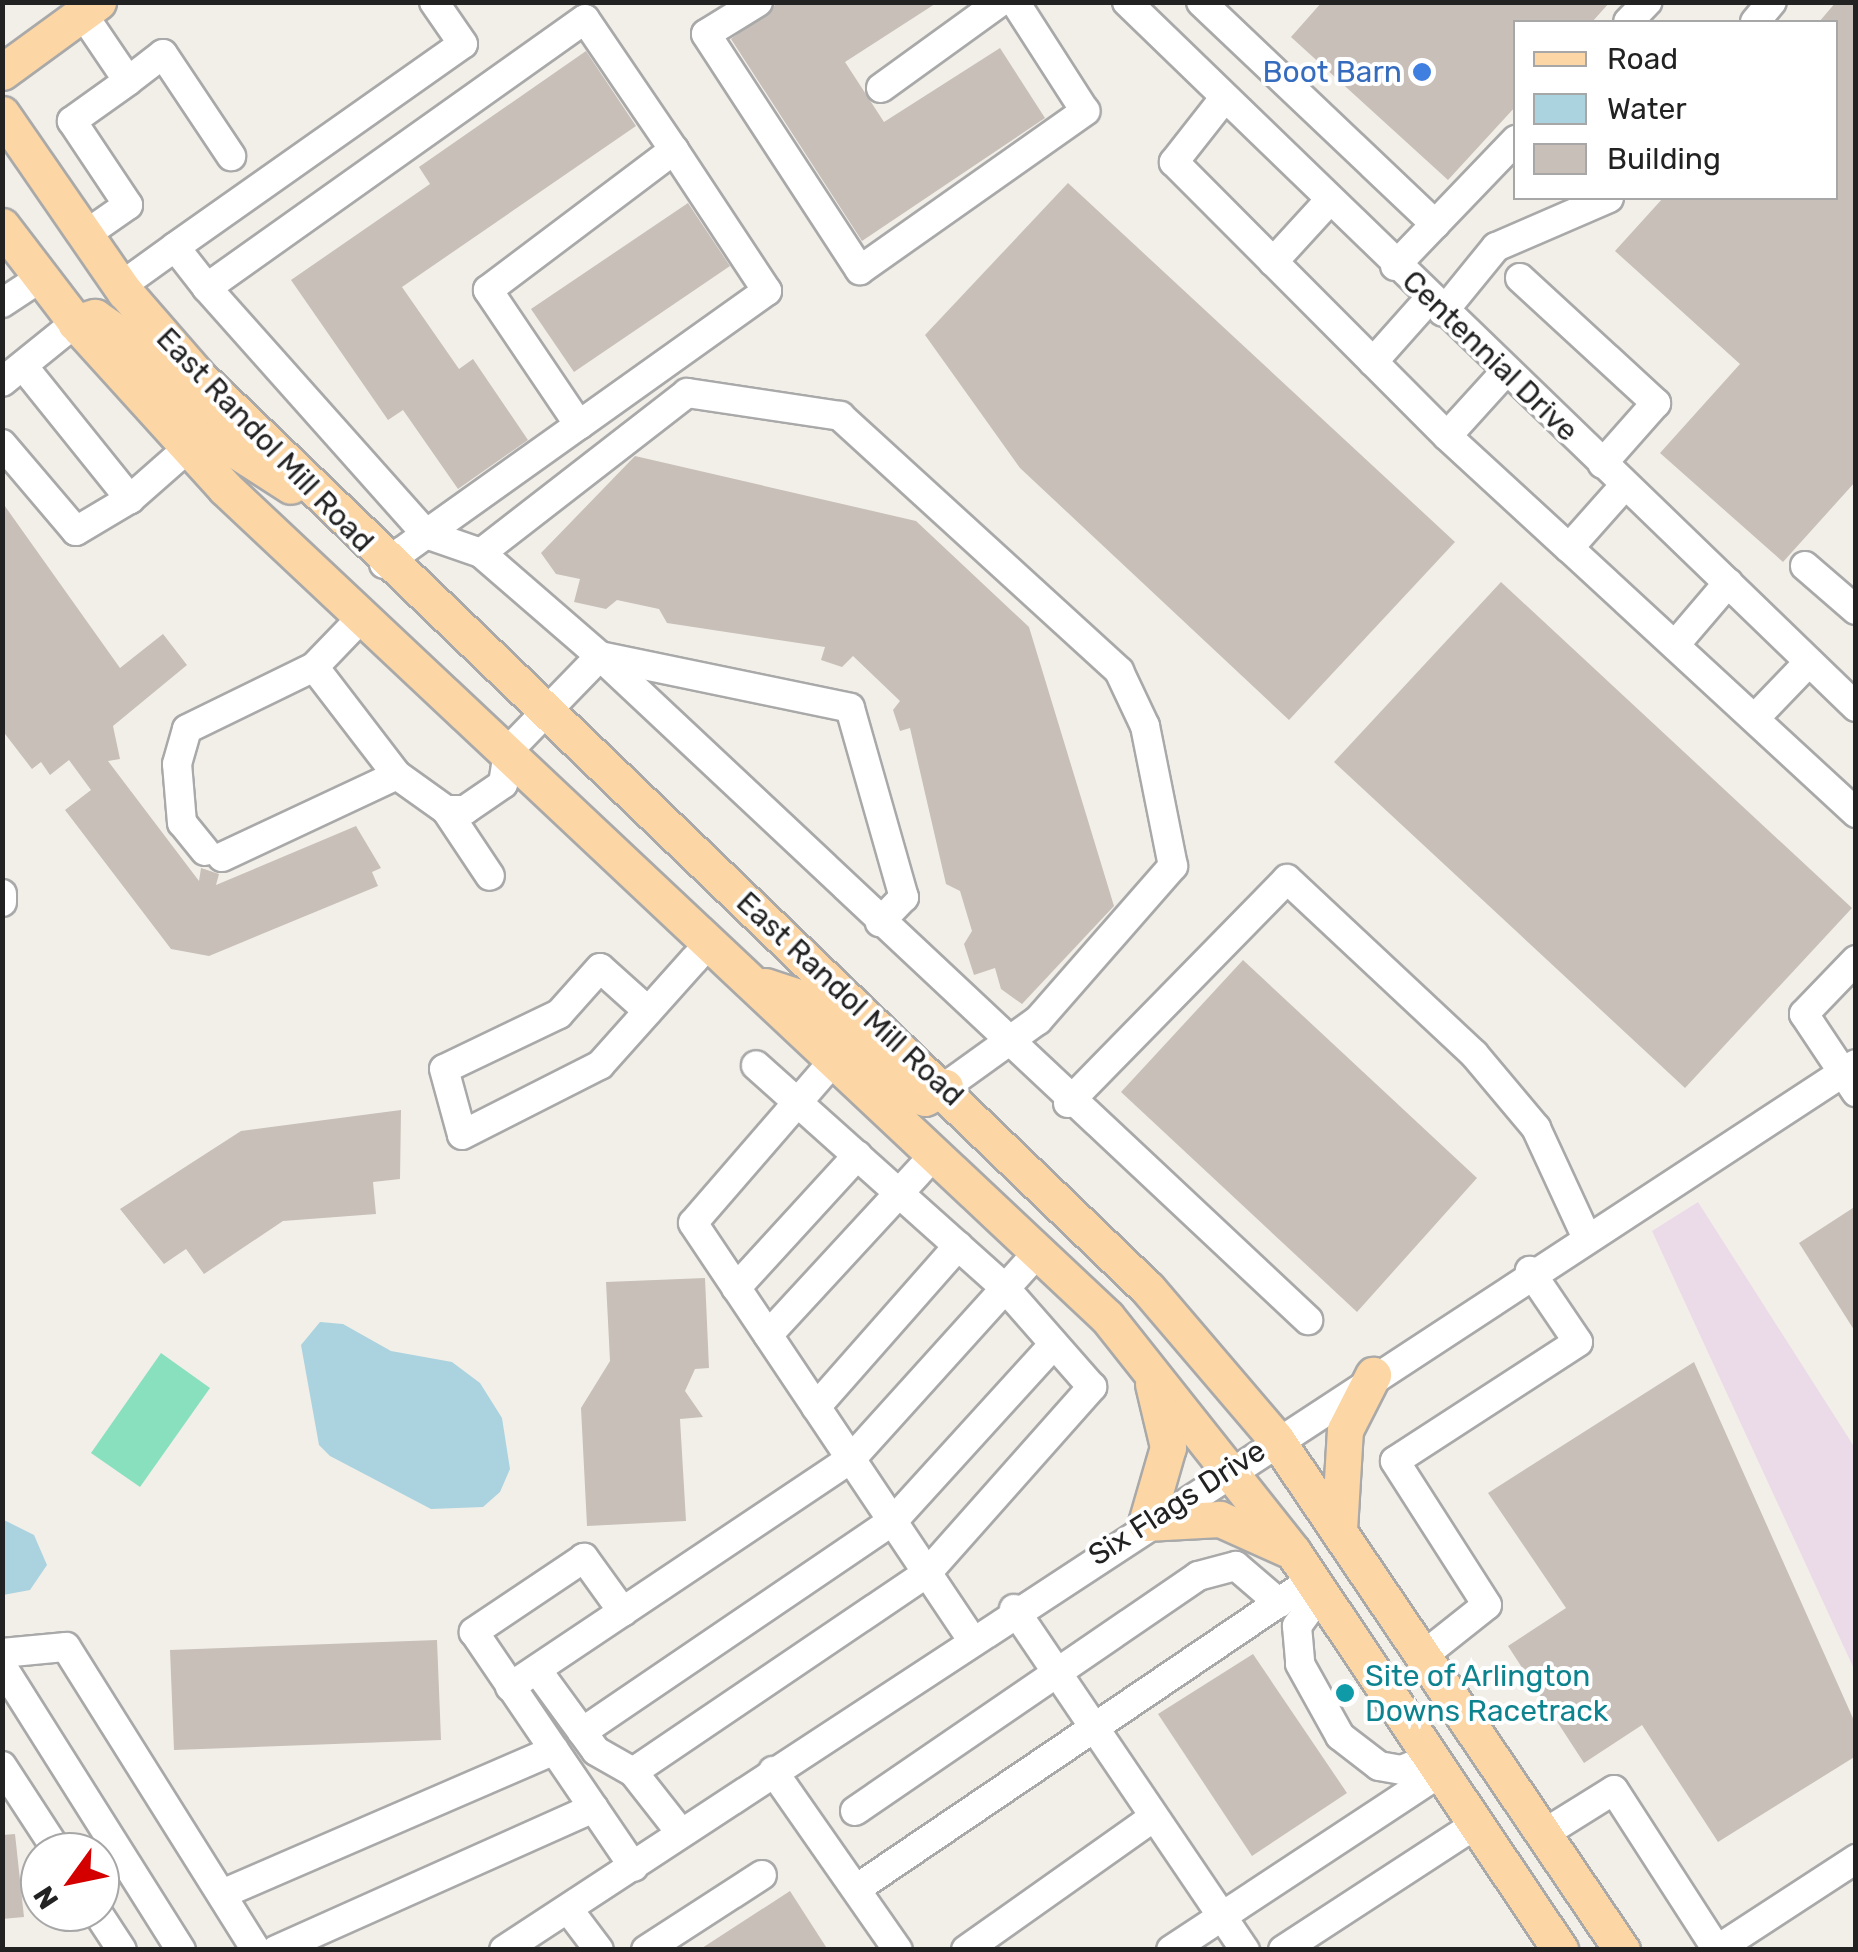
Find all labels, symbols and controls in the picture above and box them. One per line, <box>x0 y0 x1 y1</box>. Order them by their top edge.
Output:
legend <box>1513 20 1838 200</box>
text: Road <box>1607 41 1678 77</box>
place label: Boot Barn <box>1262 54 1402 90</box>
marker: Boot Barn <box>1411 61 1433 83</box>
text: Water <box>1607 91 1687 127</box>
text: Building <box>1607 141 1721 177</box>
street label: Centennial Drive <box>1395 263 1585 449</box>
street label: East Randol Mill Road <box>149 321 381 559</box>
street label: East Randol Mill Road <box>729 884 971 1114</box>
street label: Six Flags Drive <box>1082 1432 1272 1574</box>
place label: Site of Arlington Downs Racetrack <box>1365 1658 1608 1728</box>
marker: Site of Arlington Downs Racetrack <box>1334 1682 1356 1704</box>
north arrow <box>20 1832 120 1932</box>
text: N <box>27 1880 65 1915</box>

